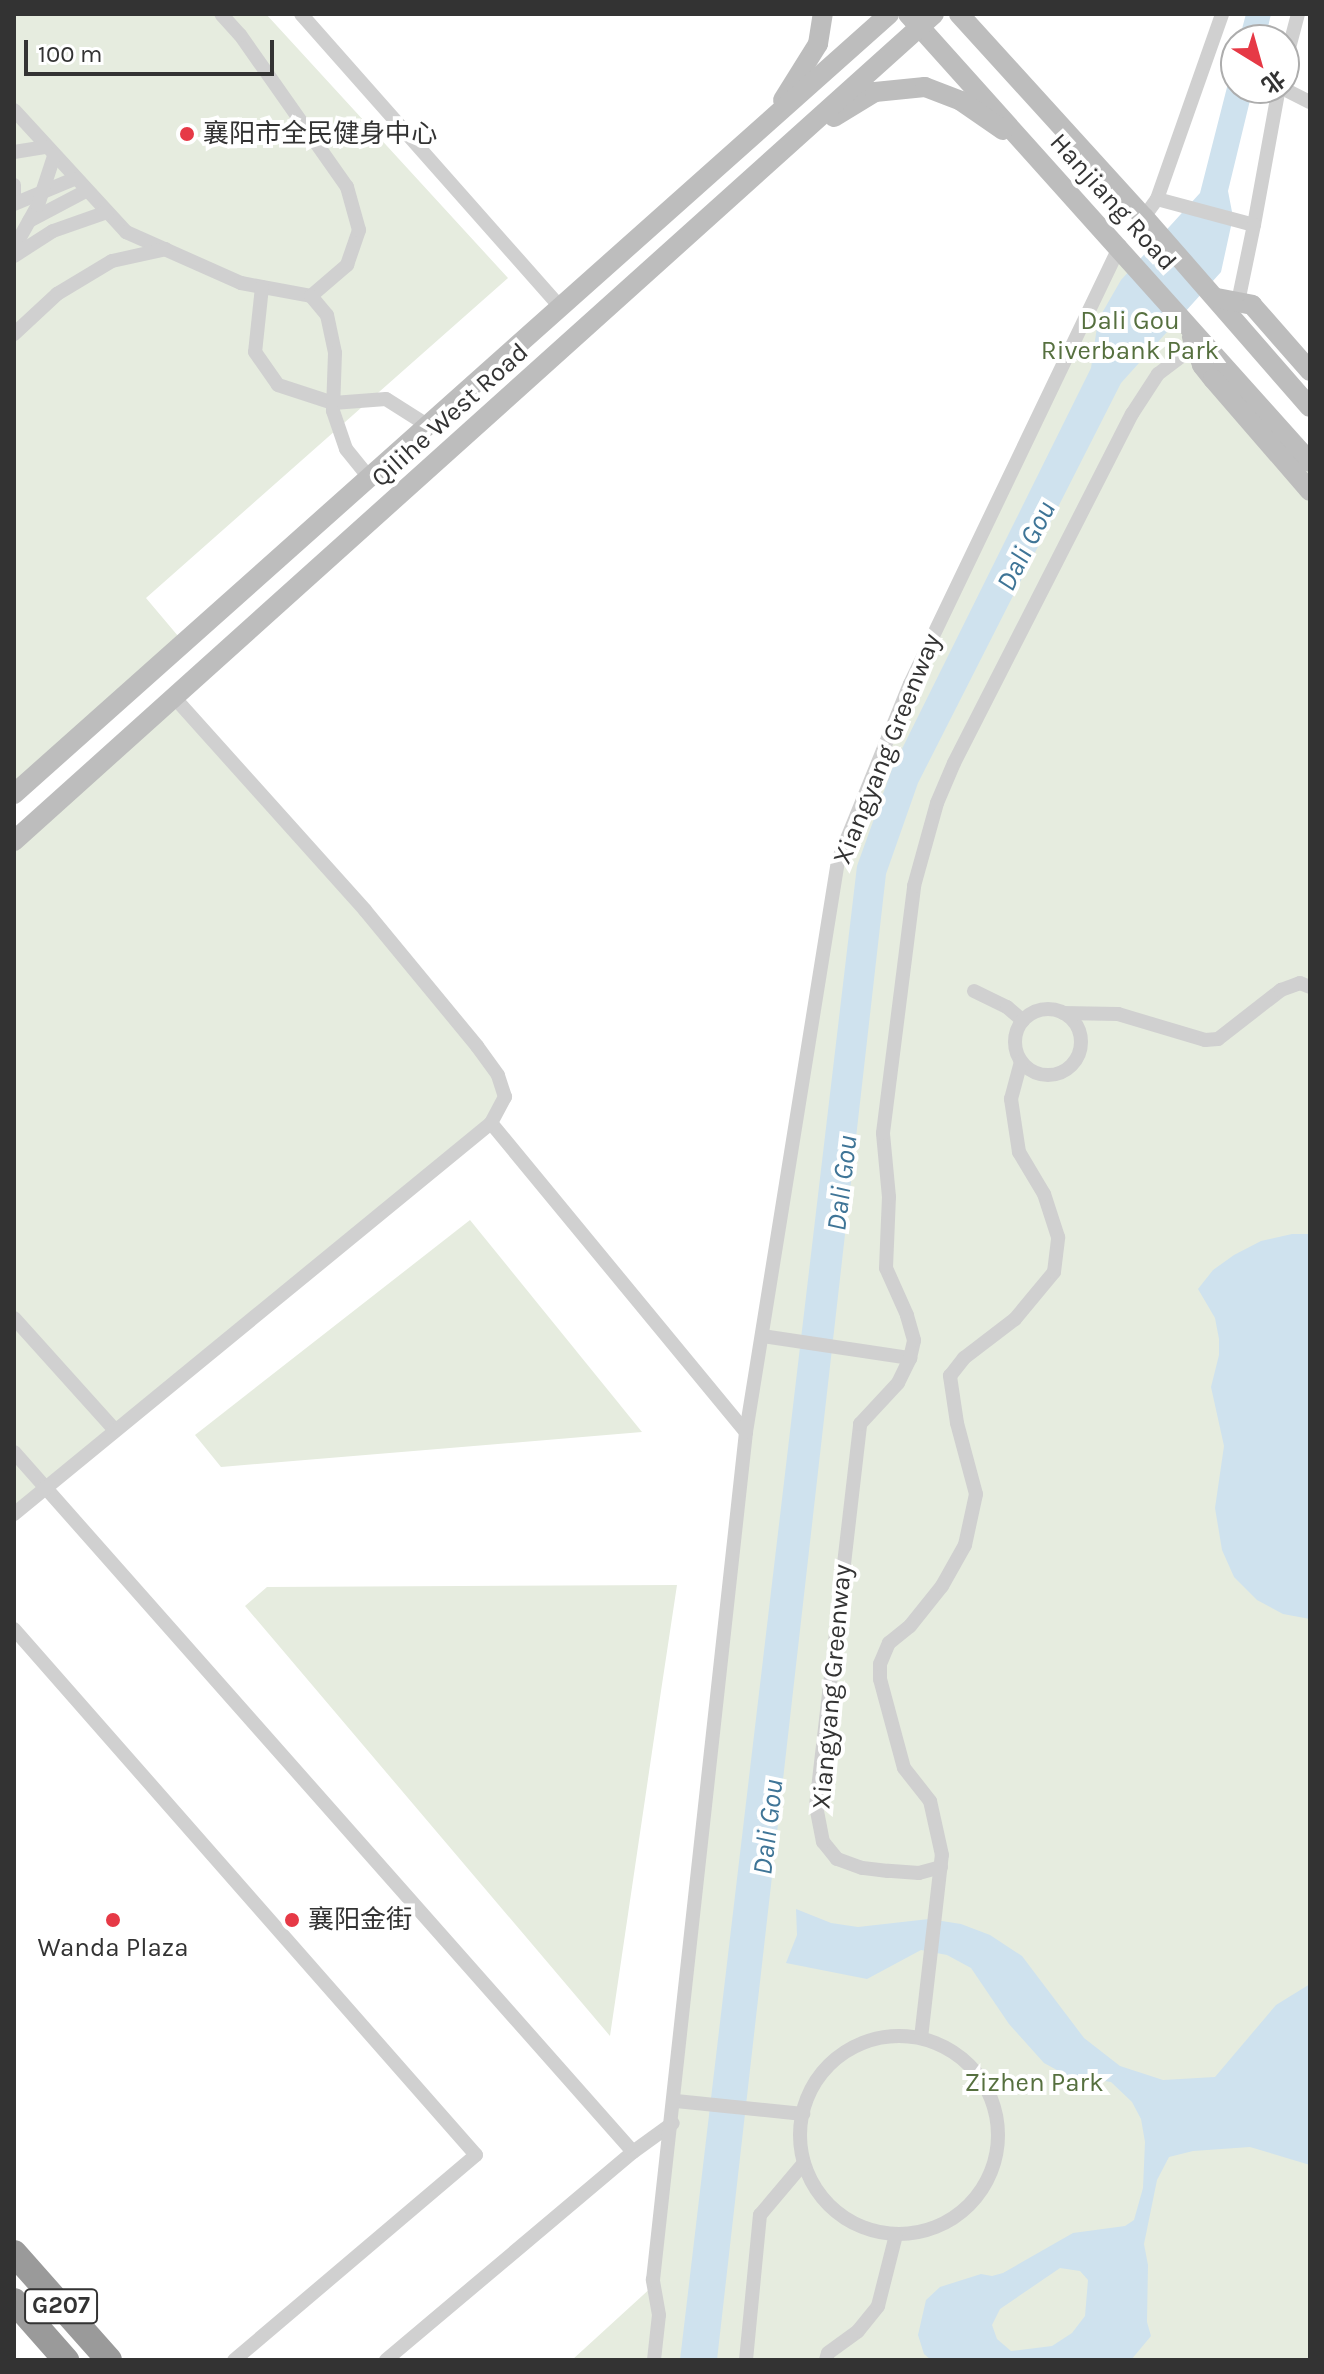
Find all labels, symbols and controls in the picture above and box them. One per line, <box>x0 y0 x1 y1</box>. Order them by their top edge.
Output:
scale bar <box>28 24 278 74</box>
north arrow <box>1220 24 1300 104</box>
text: 100 m <box>38 40 103 68</box>
text: 北 <box>1257 65 1290 99</box>
place label: 襄阳市全民健身中心 <box>203 118 437 150</box>
marker: 襄阳市全民健身中心 <box>178 125 196 143</box>
street label: Hanjiang Road <box>1043 127 1183 277</box>
park label: Dali Gou Riverbank Park <box>1041 305 1219 366</box>
street label: Qilihe West Road <box>365 336 535 494</box>
water label: Dali Gou <box>989 495 1063 597</box>
street label: Xiangyang Greenway <box>826 629 948 869</box>
water label: Dali Gou <box>819 1133 865 1233</box>
street label: Xiangyang Greenway <box>806 1563 858 1811</box>
water label: Dali Gou <box>745 1777 791 1877</box>
place label: 襄阳金街 <box>308 1904 412 1936</box>
marker: Wanda Plaza <box>104 1911 122 1929</box>
marker: 襄阳金街 <box>283 1911 301 1929</box>
place label: Wanda Plaza <box>38 1932 188 1964</box>
park label: Zizhen Park <box>964 2067 1104 2099</box>
road number: G207 <box>23 2286 99 2326</box>

